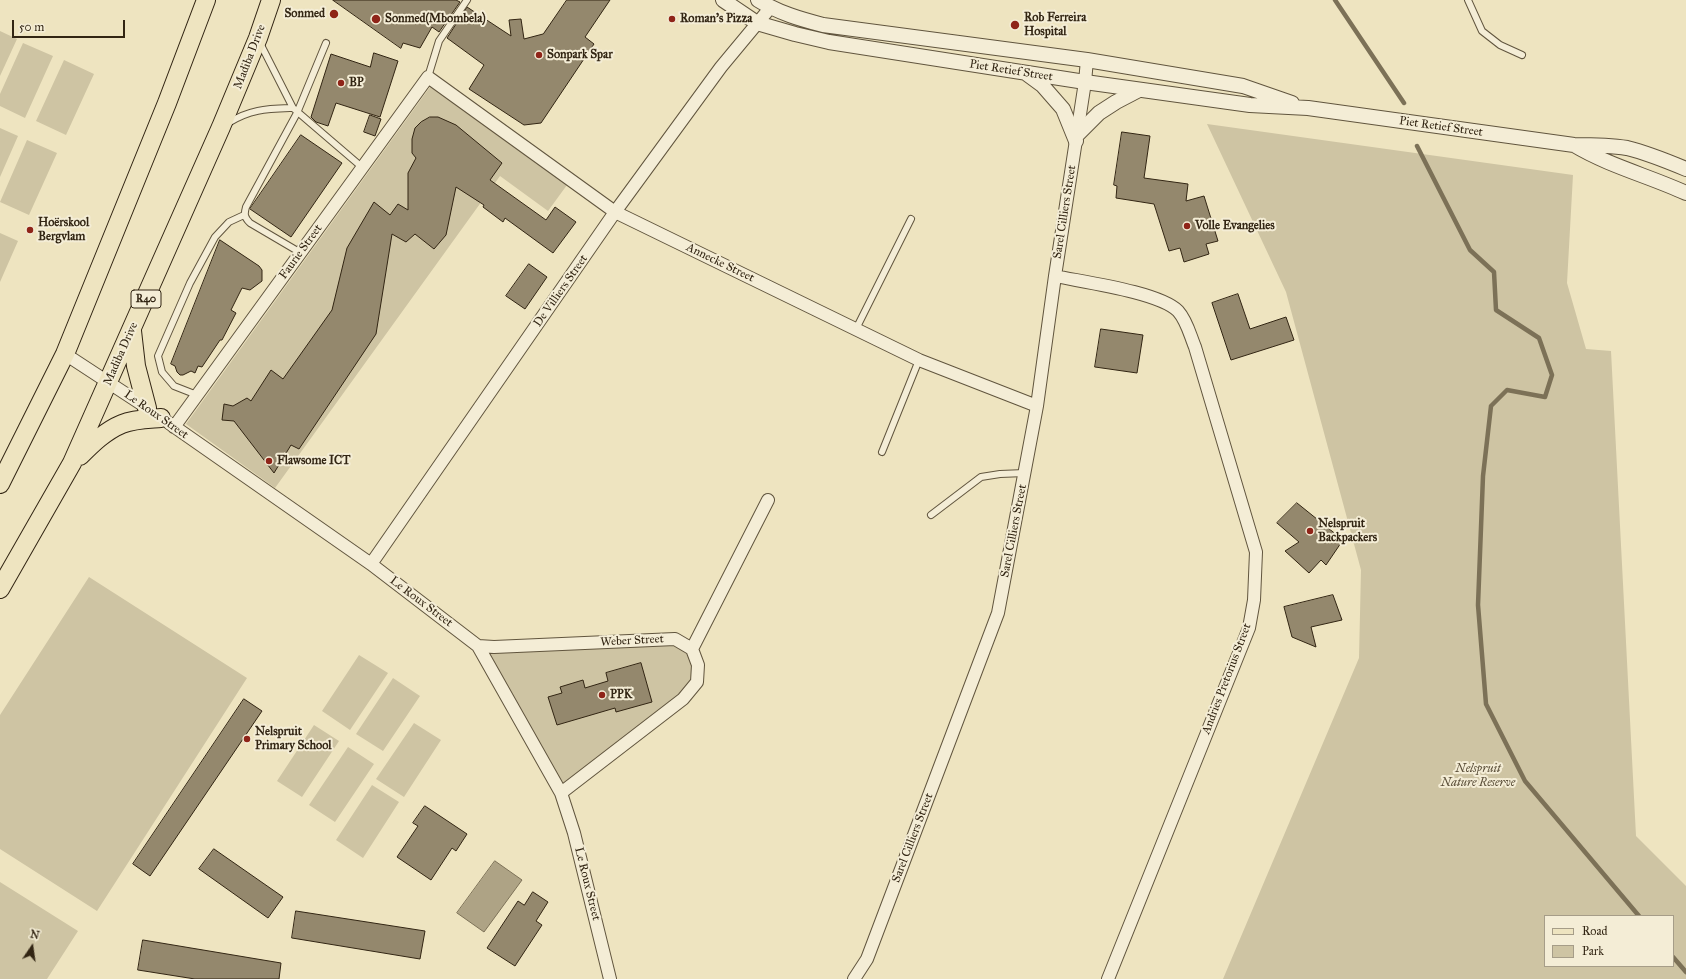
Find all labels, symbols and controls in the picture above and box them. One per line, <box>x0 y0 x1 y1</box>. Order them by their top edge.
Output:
place label: Sonmed <box>284 7 325 21</box>
marker: Sonmed <box>328 8 340 20</box>
place label: Rob Ferreira Hospital <box>1024 11 1086 39</box>
scale bar <box>14 12 127 38</box>
place label: Sonmed(Mbombela) <box>385 12 486 26</box>
place label: Roman's Pizza <box>680 12 752 26</box>
marker: Sonmed(Mbombela) <box>370 13 382 25</box>
marker: Roman's Pizza <box>667 14 677 24</box>
marker: Rob Ferreira Hospital <box>1009 19 1021 31</box>
text: 50 m <box>19 20 44 34</box>
street label: Madiba Drive <box>231 23 269 91</box>
place label: Sonpark Spar <box>547 48 613 62</box>
marker: Sonpark Spar <box>534 50 544 60</box>
street label: Piet Retief Street <box>968 57 1054 85</box>
place label: BP <box>349 76 364 90</box>
marker: BP <box>336 78 346 88</box>
street label: Piet Retief Street <box>1398 114 1484 140</box>
street label: Sarel Cilliers Street <box>1050 164 1080 260</box>
place label: Hoërskool Bergvlam <box>38 216 89 244</box>
place label: Volle Evangelies <box>1195 219 1275 233</box>
marker: Volle Evangelies <box>1182 221 1192 231</box>
street label: Faurie Street <box>276 222 326 282</box>
marker: Hoërskool Bergvlam <box>25 225 35 235</box>
street label: Annecke Street <box>684 240 756 286</box>
street label: De Villiers Street <box>531 252 591 330</box>
road number: R40 <box>131 290 161 308</box>
street label: Madiba Drive <box>101 320 141 388</box>
street label: Le Roux Street <box>121 388 191 442</box>
place label: Flawsome ICT <box>277 454 350 468</box>
marker: Flawsome ICT <box>264 456 274 466</box>
street label: Sarel Cilliers Street <box>998 483 1030 579</box>
place label: Nelspruit Backpackers <box>1318 517 1377 545</box>
marker: Nelspruit Backpackers <box>1305 526 1315 536</box>
street label: Le Roux Street <box>387 574 455 630</box>
street label: Andries Pretorius Street <box>1199 621 1255 737</box>
street label: Weber Street <box>600 632 664 650</box>
place label: PPK <box>610 688 632 702</box>
marker: PPK <box>597 690 607 700</box>
place label: Nelspruit Primary School <box>255 725 332 753</box>
marker: Nelspruit Primary School <box>242 734 252 744</box>
park label: Nelspruit Nature Reserve <box>1441 762 1515 790</box>
street label: Sarel Cilliers Street <box>889 791 937 885</box>
street label: Le Roux Street <box>571 846 603 922</box>
legend <box>1544 915 1674 967</box>
text: Road <box>1582 924 1608 938</box>
north arrow <box>12 927 52 967</box>
text: N <box>29 927 41 942</box>
text: Park <box>1582 944 1604 958</box>

